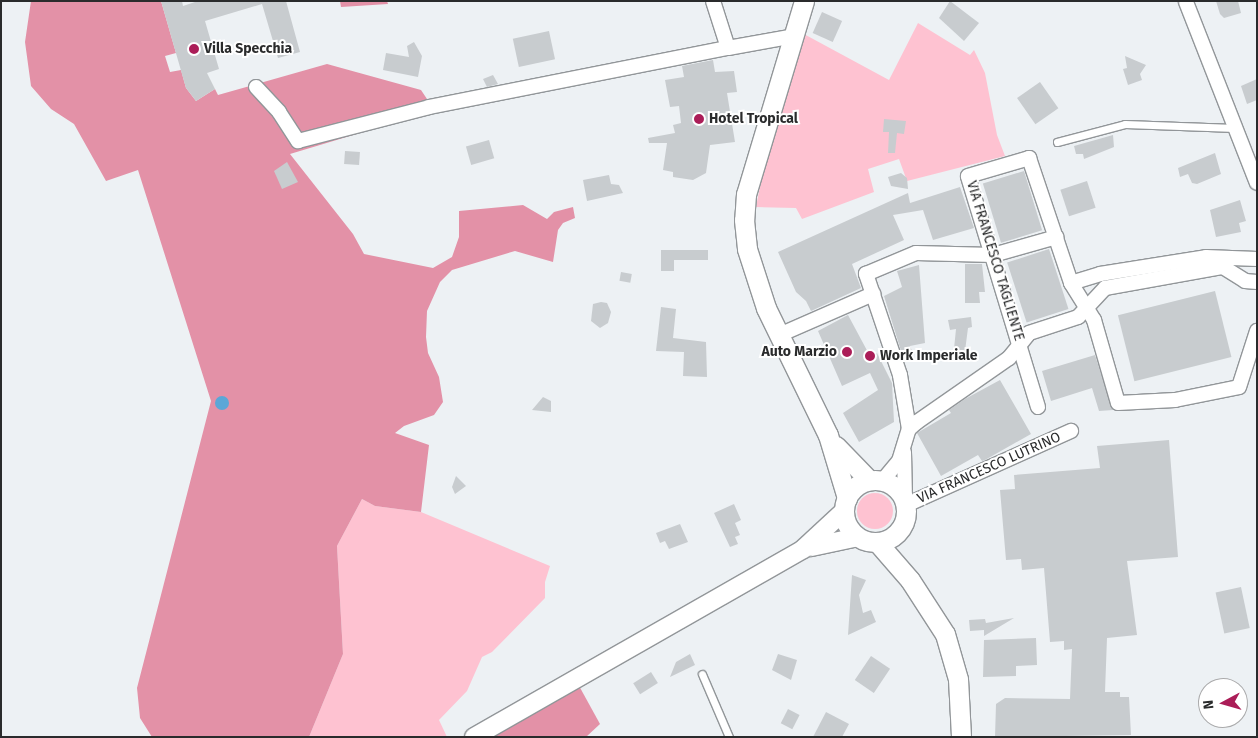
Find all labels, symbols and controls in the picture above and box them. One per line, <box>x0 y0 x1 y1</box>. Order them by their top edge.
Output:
place label: Villa Specchia <box>204 41 292 57</box>
marker: Villa Specchia <box>188 43 200 55</box>
place label: Hotel Tropical <box>709 111 798 127</box>
marker: Hotel Tropical <box>693 113 705 125</box>
street label: VIA FRANCESCO TAGLIENTE <box>963 179 1027 343</box>
place label: Auto Marzio <box>761 344 837 360</box>
marker: Auto Marzio <box>841 346 853 358</box>
place label: Work Imperiale <box>880 348 977 364</box>
marker: Work Imperiale <box>864 350 876 362</box>
street label: VIA FRANCESCO LUTRINO <box>915 429 1063 507</box>
north arrow <box>1198 678 1248 728</box>
text: N <box>1200 699 1218 710</box>

